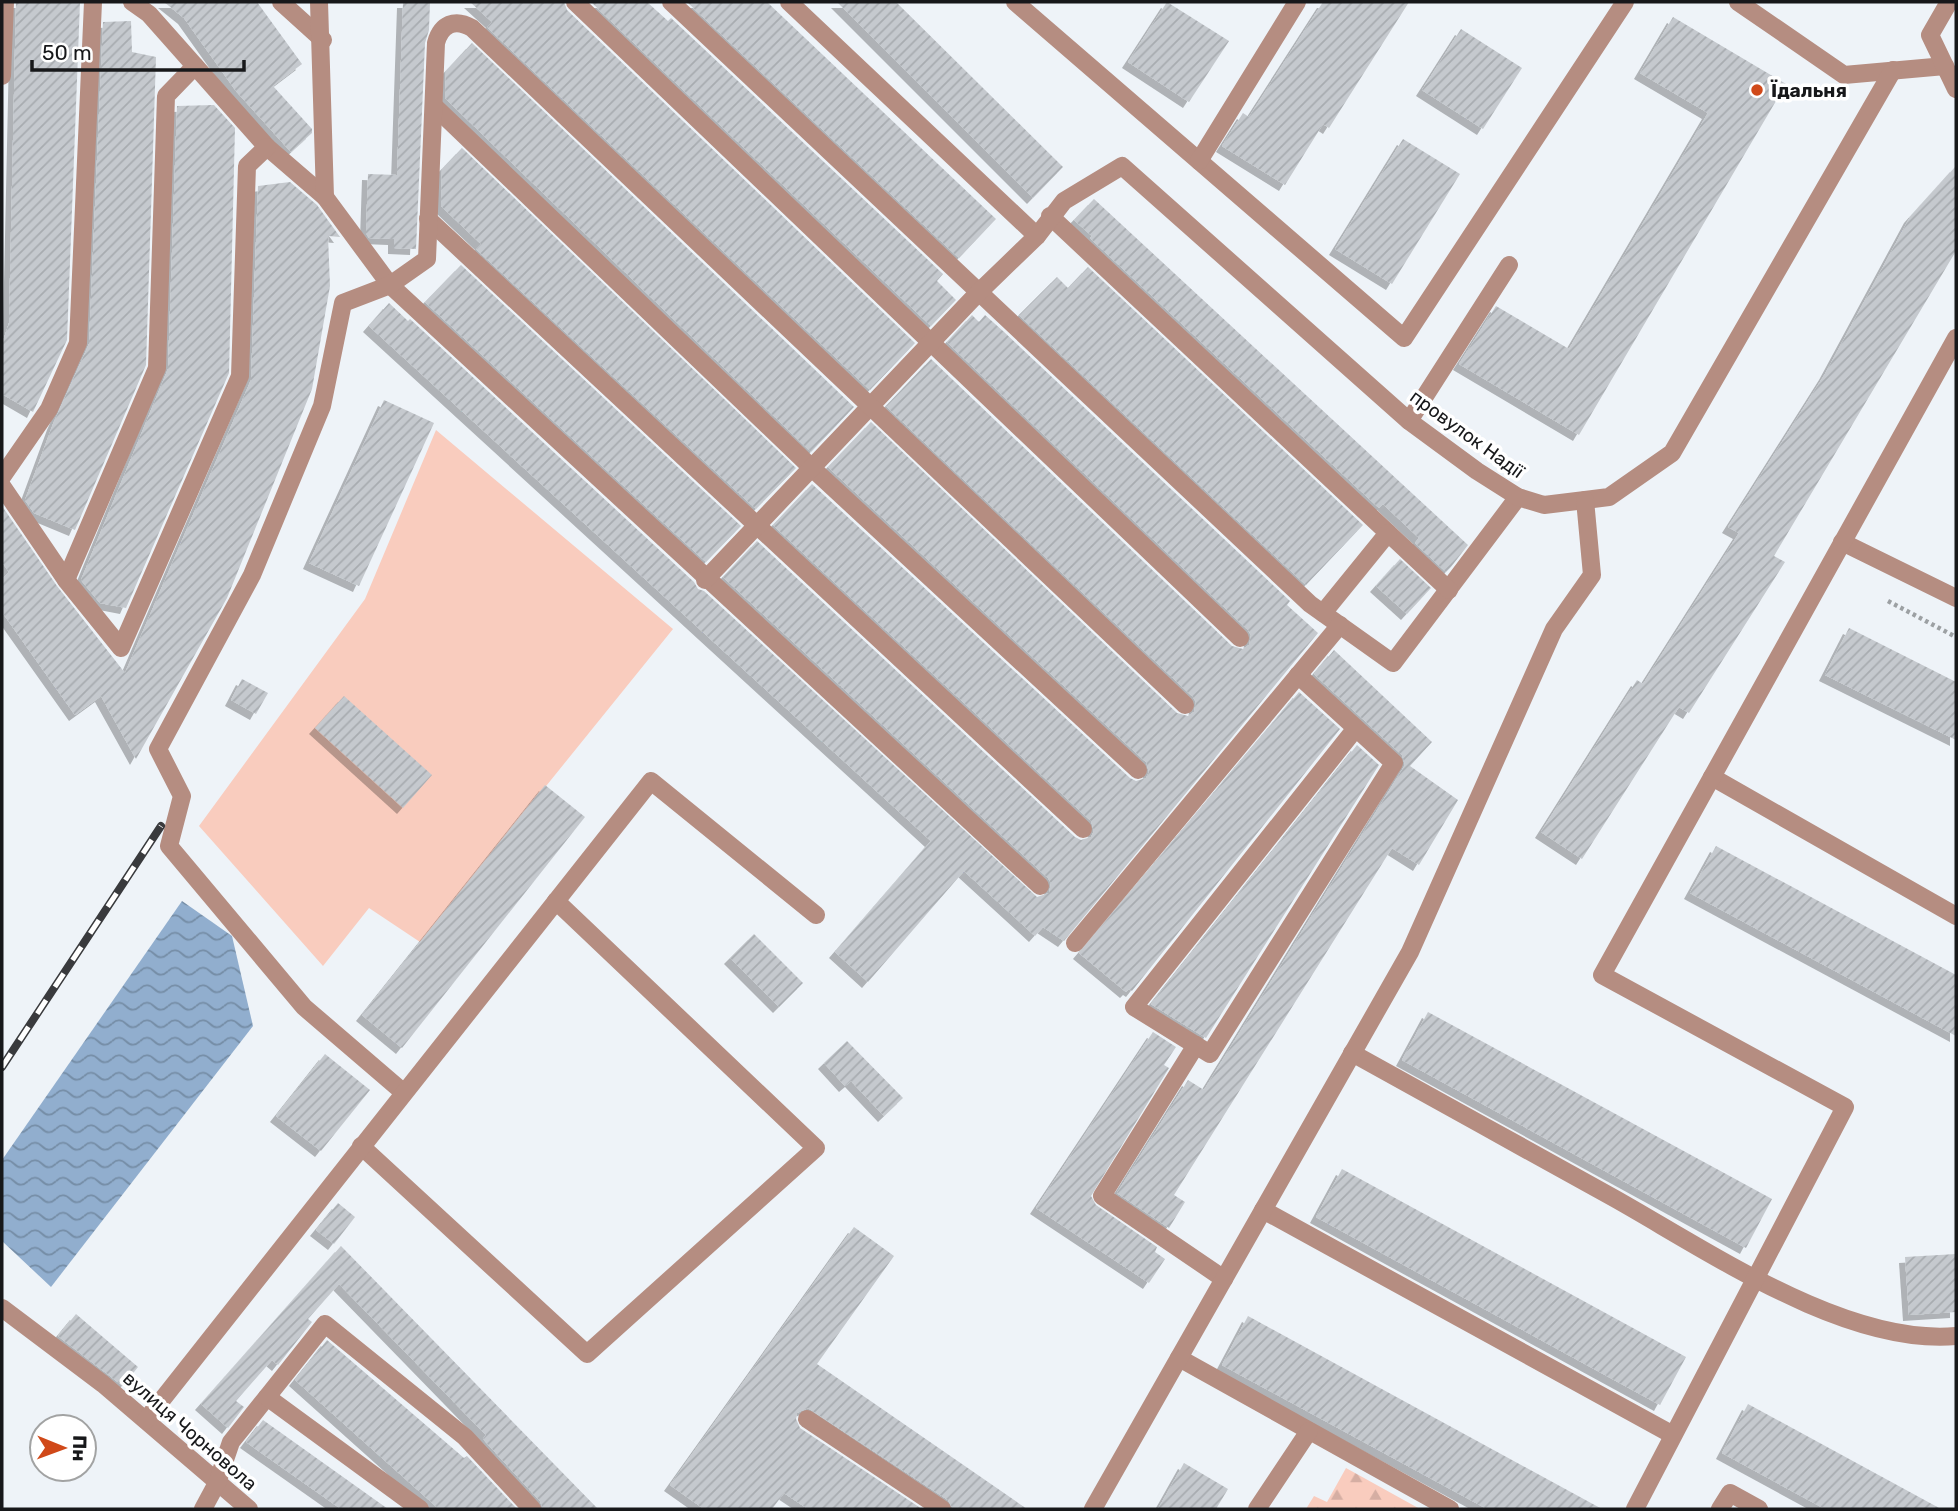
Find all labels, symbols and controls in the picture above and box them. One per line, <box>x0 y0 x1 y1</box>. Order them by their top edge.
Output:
scale bar <box>32 28 243 72</box>
text: 50 m <box>42 40 92 65</box>
place label: Їдальня <box>1770 79 1847 102</box>
marker: Їдальня <box>1749 82 1765 98</box>
street label: провулок Надії <box>1405 385 1529 483</box>
street label: вулиця Чорновола <box>118 1367 262 1495</box>
north arrow <box>28 1413 98 1483</box>
text: Пн <box>68 1435 91 1462</box>

